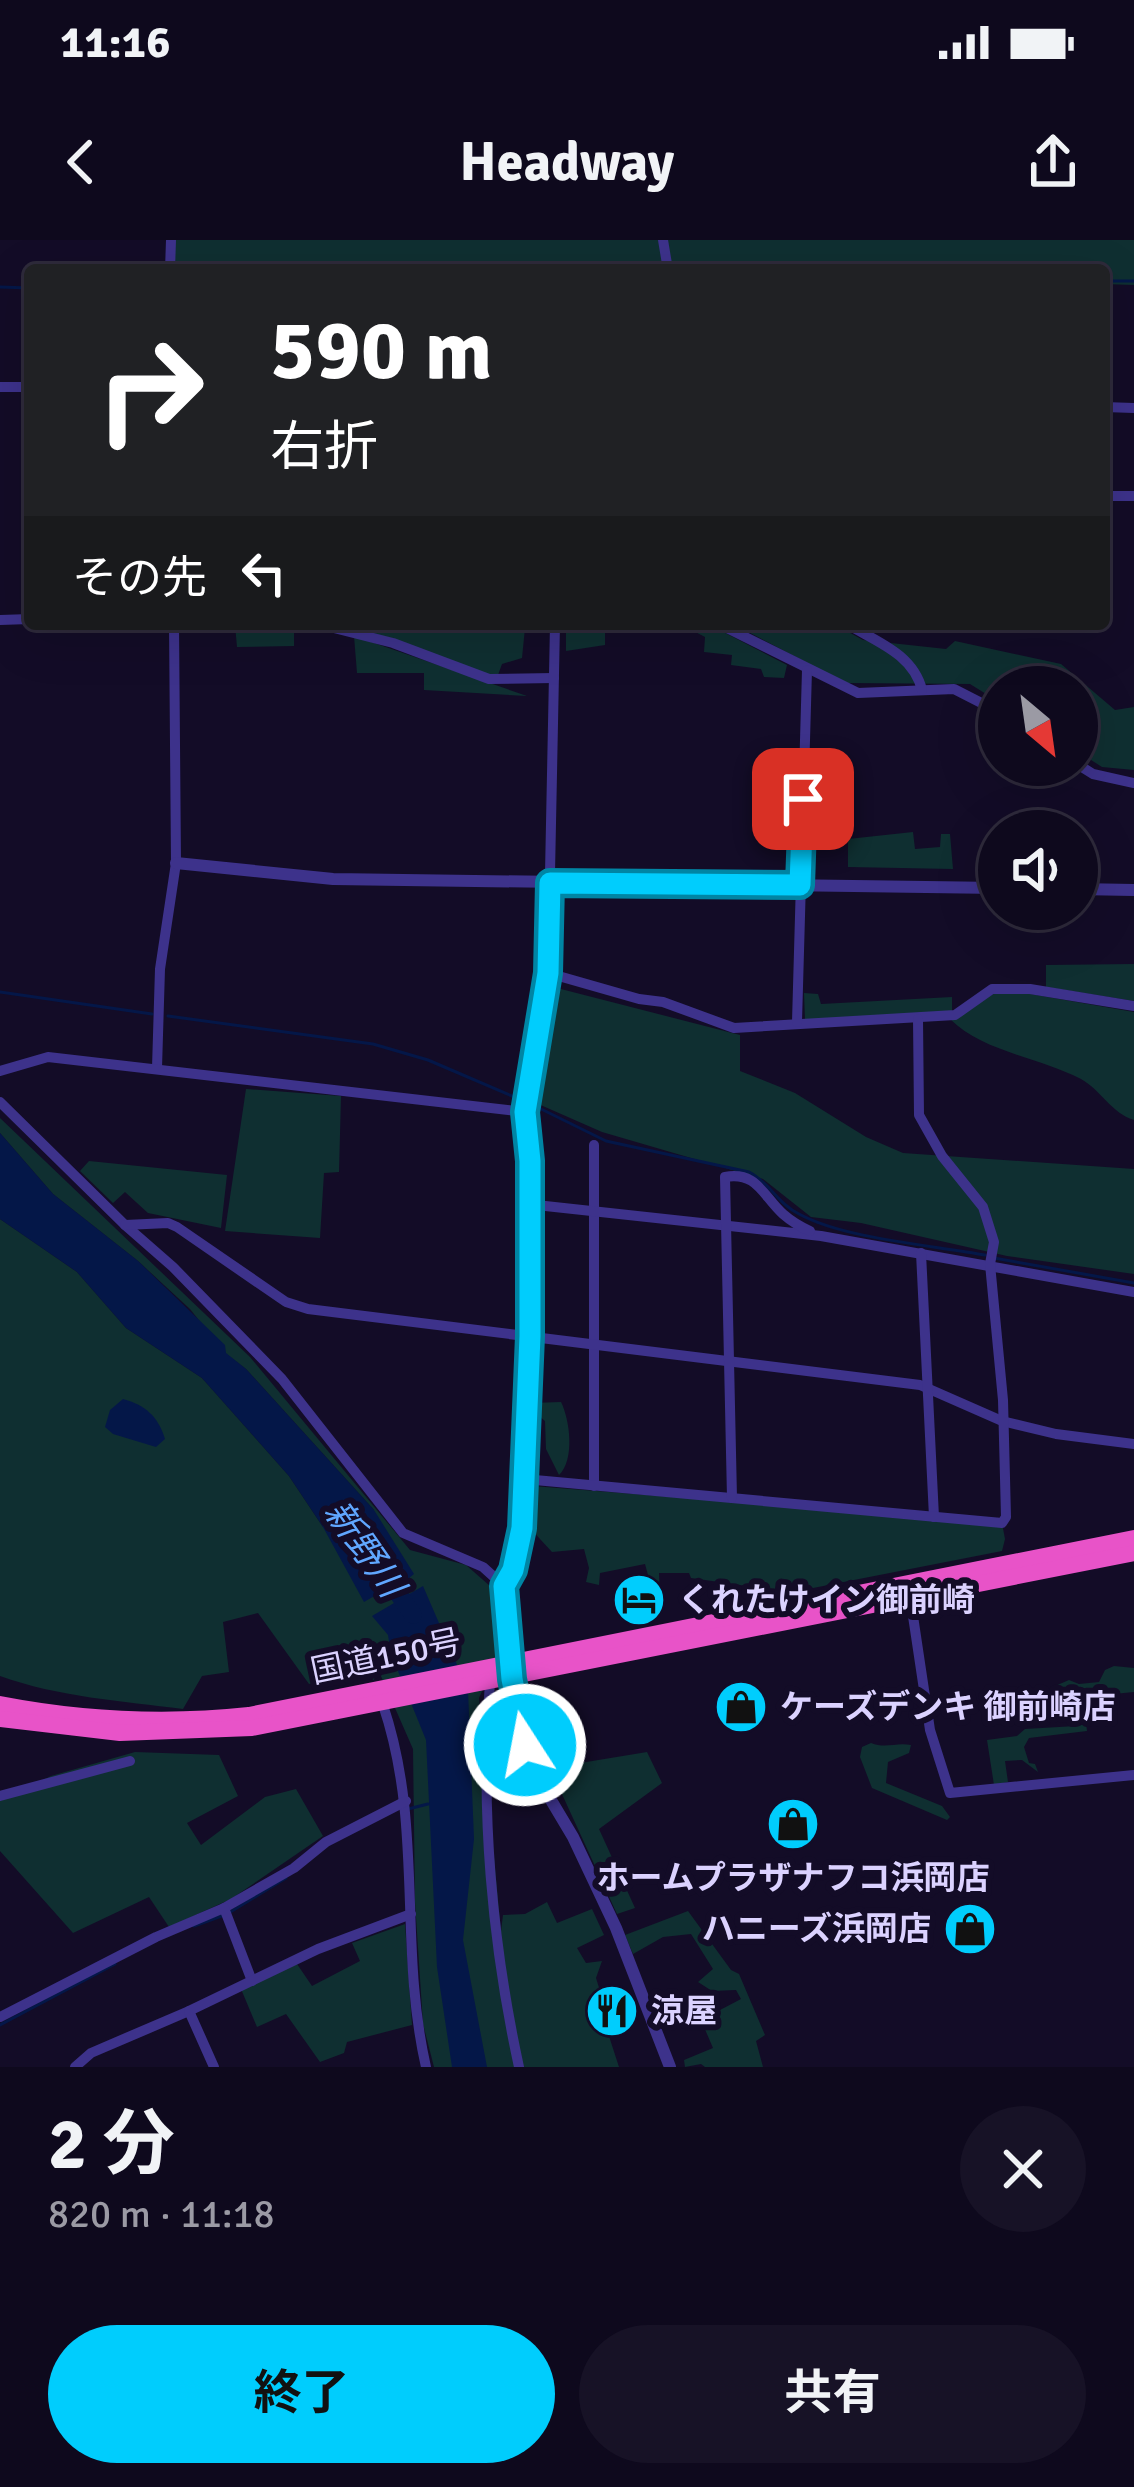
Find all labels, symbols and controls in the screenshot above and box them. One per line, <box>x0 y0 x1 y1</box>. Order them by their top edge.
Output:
text: 11:16 <box>60 15 170 70</box>
icon: back <box>48 129 114 195</box>
text: Headway <box>460 129 674 196</box>
icon: share <box>1020 129 1086 195</box>
text: 590 m <box>270 299 492 403</box>
icon: right <box>72 312 228 468</box>
text: 右折 <box>270 414 378 481</box>
icon: left <box>231 540 297 606</box>
text: その先 <box>72 551 207 606</box>
north arrow <box>978 666 1098 786</box>
map controls <box>978 666 1098 930</box>
pin <box>752 748 854 850</box>
icon: arrive <box>770 766 836 832</box>
button: sound <box>978 810 1098 930</box>
water label: 新野川 <box>315 1492 416 1609</box>
hotel icon: くれたけイン御前崎 <box>611 1572 667 1628</box>
place label: くれたけイン御前崎 <box>678 1580 975 1621</box>
street label: 国道150号 <box>307 1621 465 1693</box>
shop icon: ケーズデンキ 御前崎店 <box>713 1679 769 1735</box>
position arrow <box>462 1682 588 1808</box>
place label: ケーズデンキ 御前崎店 <box>780 1687 1116 1728</box>
shop icon: ホームプラザナフコ浜岡店 <box>765 1796 821 1852</box>
place label: ホームプラザナフコ浜岡店 <box>596 1858 990 1899</box>
shop icon: ハニーズ浜岡店 <box>942 1901 998 1957</box>
place label: ハニーズ浜岡店 <box>702 1909 931 1950</box>
restaurant icon: 涼屋 <box>584 1983 640 2039</box>
place label: 涼屋 <box>651 1991 717 2032</box>
text: 2 分 <box>48 2100 175 2189</box>
button: close <box>960 2106 1086 2232</box>
text: 820 m · 11:18 <box>48 2190 275 2238</box>
button: 終了 <box>48 2325 555 2463</box>
button: 共有 <box>579 2325 1086 2463</box>

